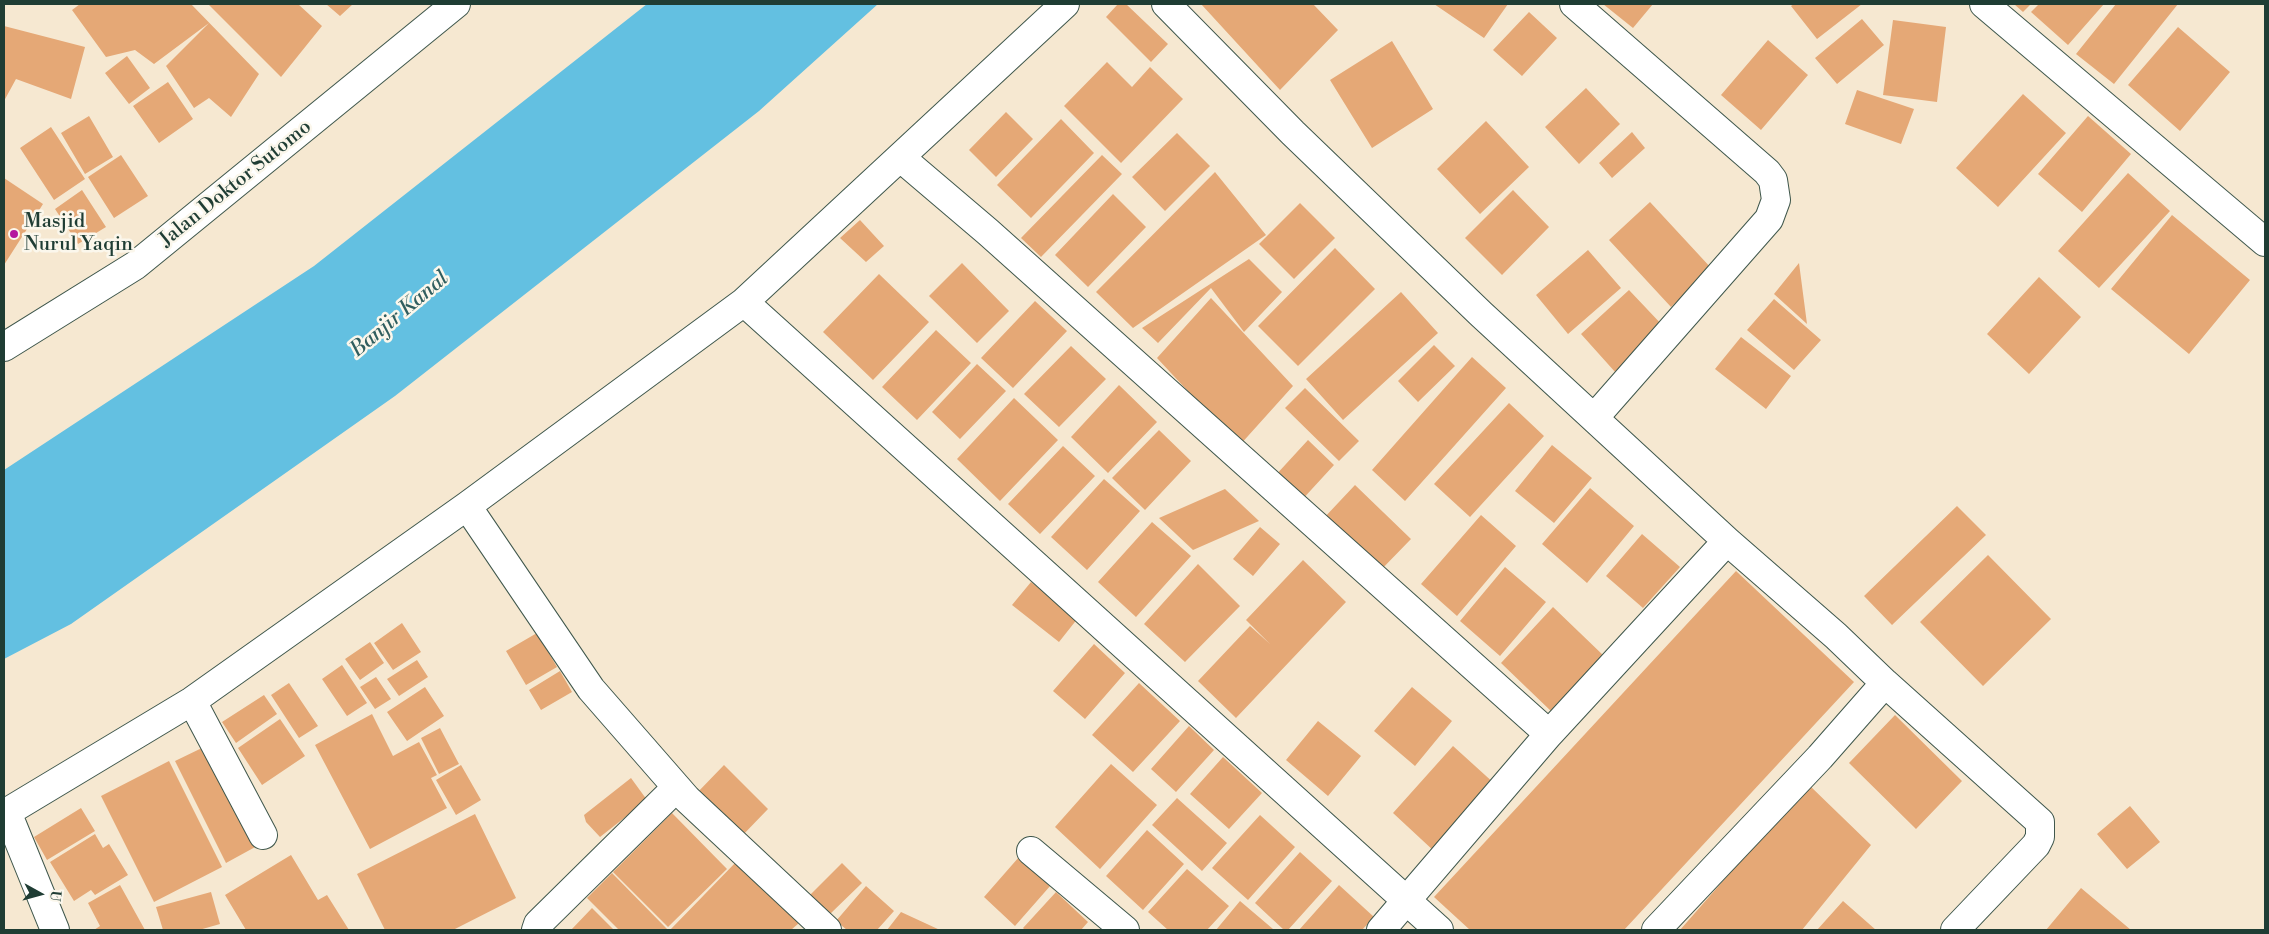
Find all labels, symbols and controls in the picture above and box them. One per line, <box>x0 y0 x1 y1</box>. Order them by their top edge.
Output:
street label: Jalan Doktor Sutomo <box>155 115 317 253</box>
place label: Masjid Nurul Yaqin <box>24 210 133 257</box>
marker: Masjid Nurul Yaqin <box>8 228 20 240</box>
water label: Banjir Kanal <box>346 267 454 363</box>
north arrow <box>15 869 65 919</box>
text: U <box>45 889 64 902</box>

